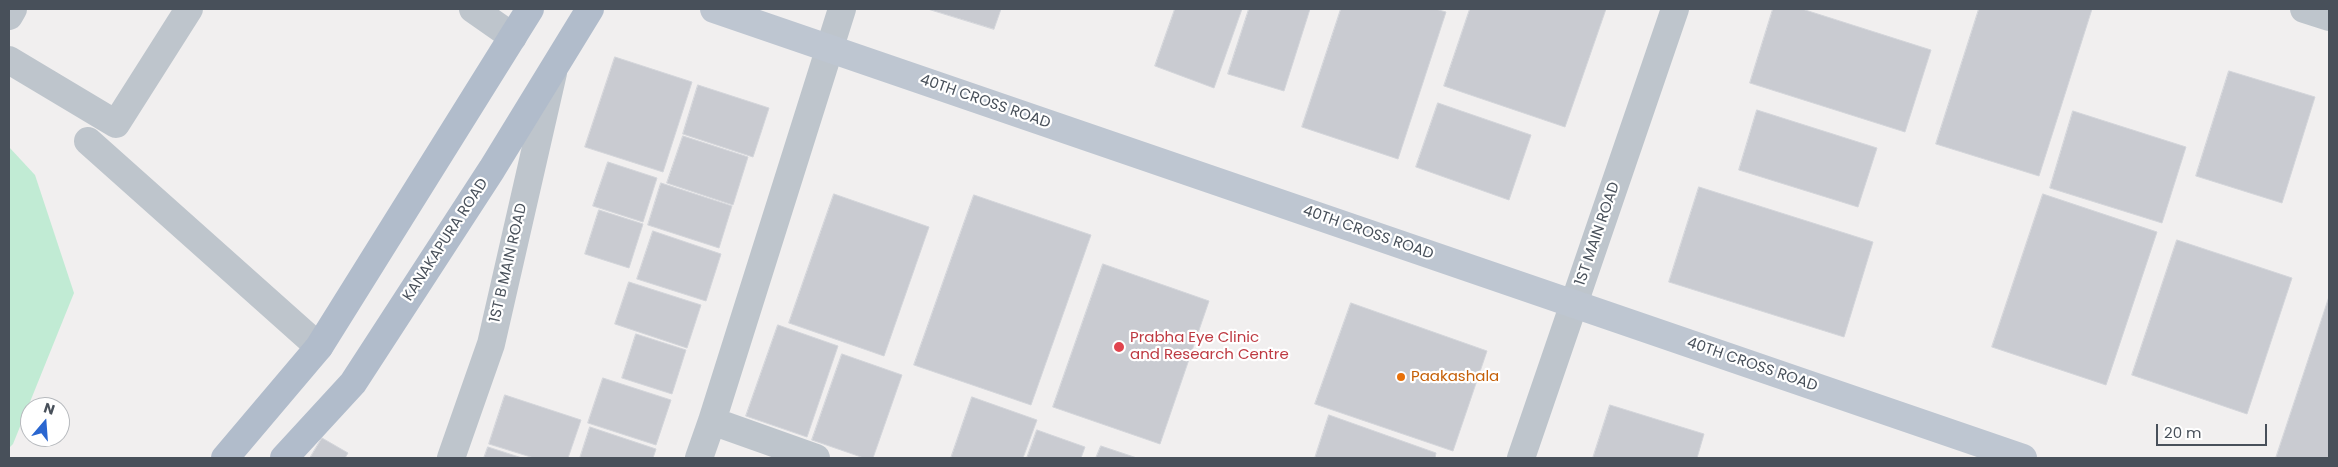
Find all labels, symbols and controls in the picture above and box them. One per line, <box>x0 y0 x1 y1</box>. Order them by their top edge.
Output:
street label: 40TH CROSS ROAD <box>917 71 1053 133</box>
street label: KANAKAPURA ROAD <box>400 175 492 305</box>
street label: 1ST MAIN ROAD <box>1572 180 1624 288</box>
street label: 1ST B MAIN ROAD <box>487 202 531 324</box>
street label: 40TH CROSS ROAD <box>1300 202 1436 264</box>
place label: Prabha Eye Clinic and Research Centre <box>1130 329 1289 364</box>
street label: 40TH CROSS ROAD <box>1684 334 1820 396</box>
marker: Prabha Eye Clinic and Research Centre <box>1112 340 1126 354</box>
place label: Paakashala <box>1411 368 1499 386</box>
marker: Paakashala <box>1395 371 1407 383</box>
north arrow <box>20 397 70 447</box>
text: N <box>41 398 57 420</box>
scale bar <box>2158 414 2269 446</box>
text: 20 m <box>2164 422 2202 443</box>

